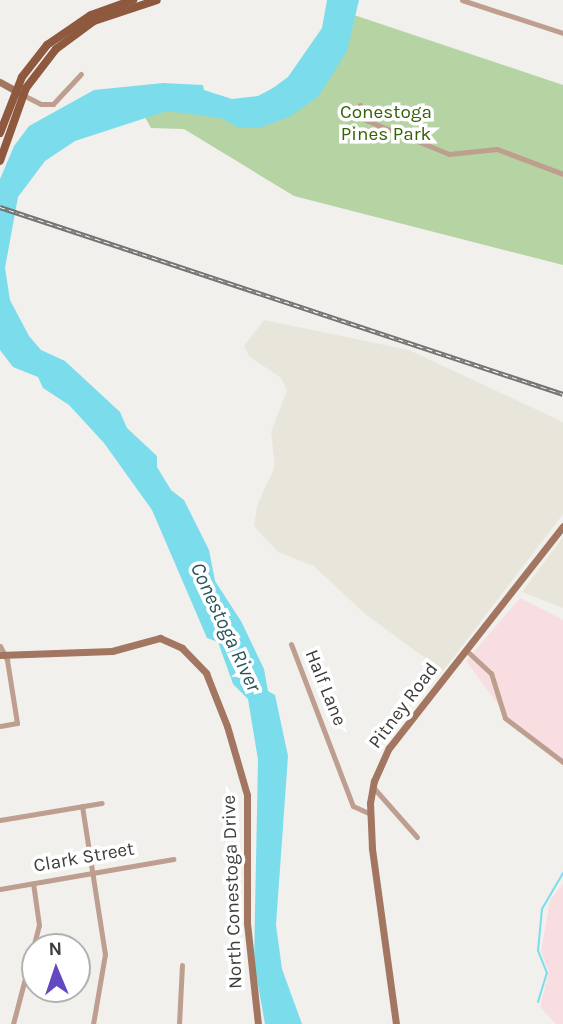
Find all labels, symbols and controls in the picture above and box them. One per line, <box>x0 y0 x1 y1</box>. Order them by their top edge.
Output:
park label: Conestoga Pines Park <box>340 102 432 146</box>
water label: Conestoga River <box>185 558 267 696</box>
street label: Half Lane <box>299 647 351 729</box>
street label: Pitney Road <box>364 659 444 753</box>
street label: North Conestoga Drive <box>218 795 248 989</box>
street label: Clark Street <box>32 838 136 878</box>
north arrow <box>21 933 91 1003</box>
text: N <box>48 938 63 960</box>

